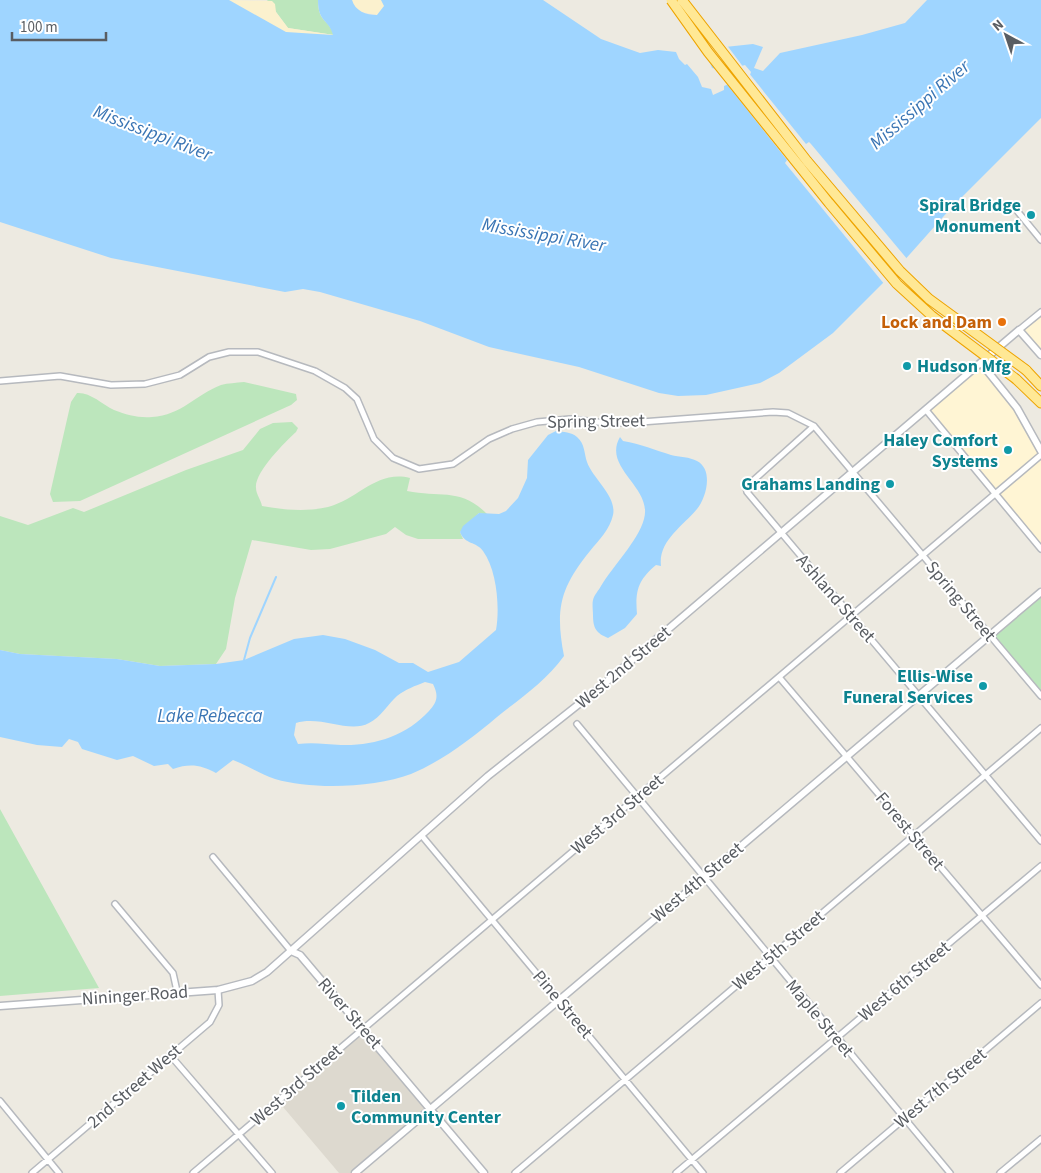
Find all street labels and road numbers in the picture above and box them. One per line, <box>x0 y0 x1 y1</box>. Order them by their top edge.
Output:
street label: Spring Street <box>547 408 645 435</box>
street label: Ashland Street <box>790 549 881 648</box>
street label: Spring Street <box>920 556 1002 647</box>
street label: West 2nd Street <box>570 620 676 715</box>
street label: West 3rd Street <box>566 768 669 860</box>
street label: Forest Street <box>869 787 950 876</box>
street label: West 4th Street <box>646 836 749 928</box>
street label: West 5th Street <box>727 904 830 996</box>
street label: West 6th Street <box>853 935 956 1027</box>
street label: Pine Street <box>527 965 599 1044</box>
street label: River Street <box>312 972 388 1054</box>
street label: Maple Street <box>780 974 860 1063</box>
street label: Nininger Road <box>81 979 189 1012</box>
street label: 2nd Street West <box>82 1038 187 1134</box>
street label: West 3rd Street <box>245 1039 347 1132</box>
street label: West 7th Street <box>889 1042 992 1134</box>

